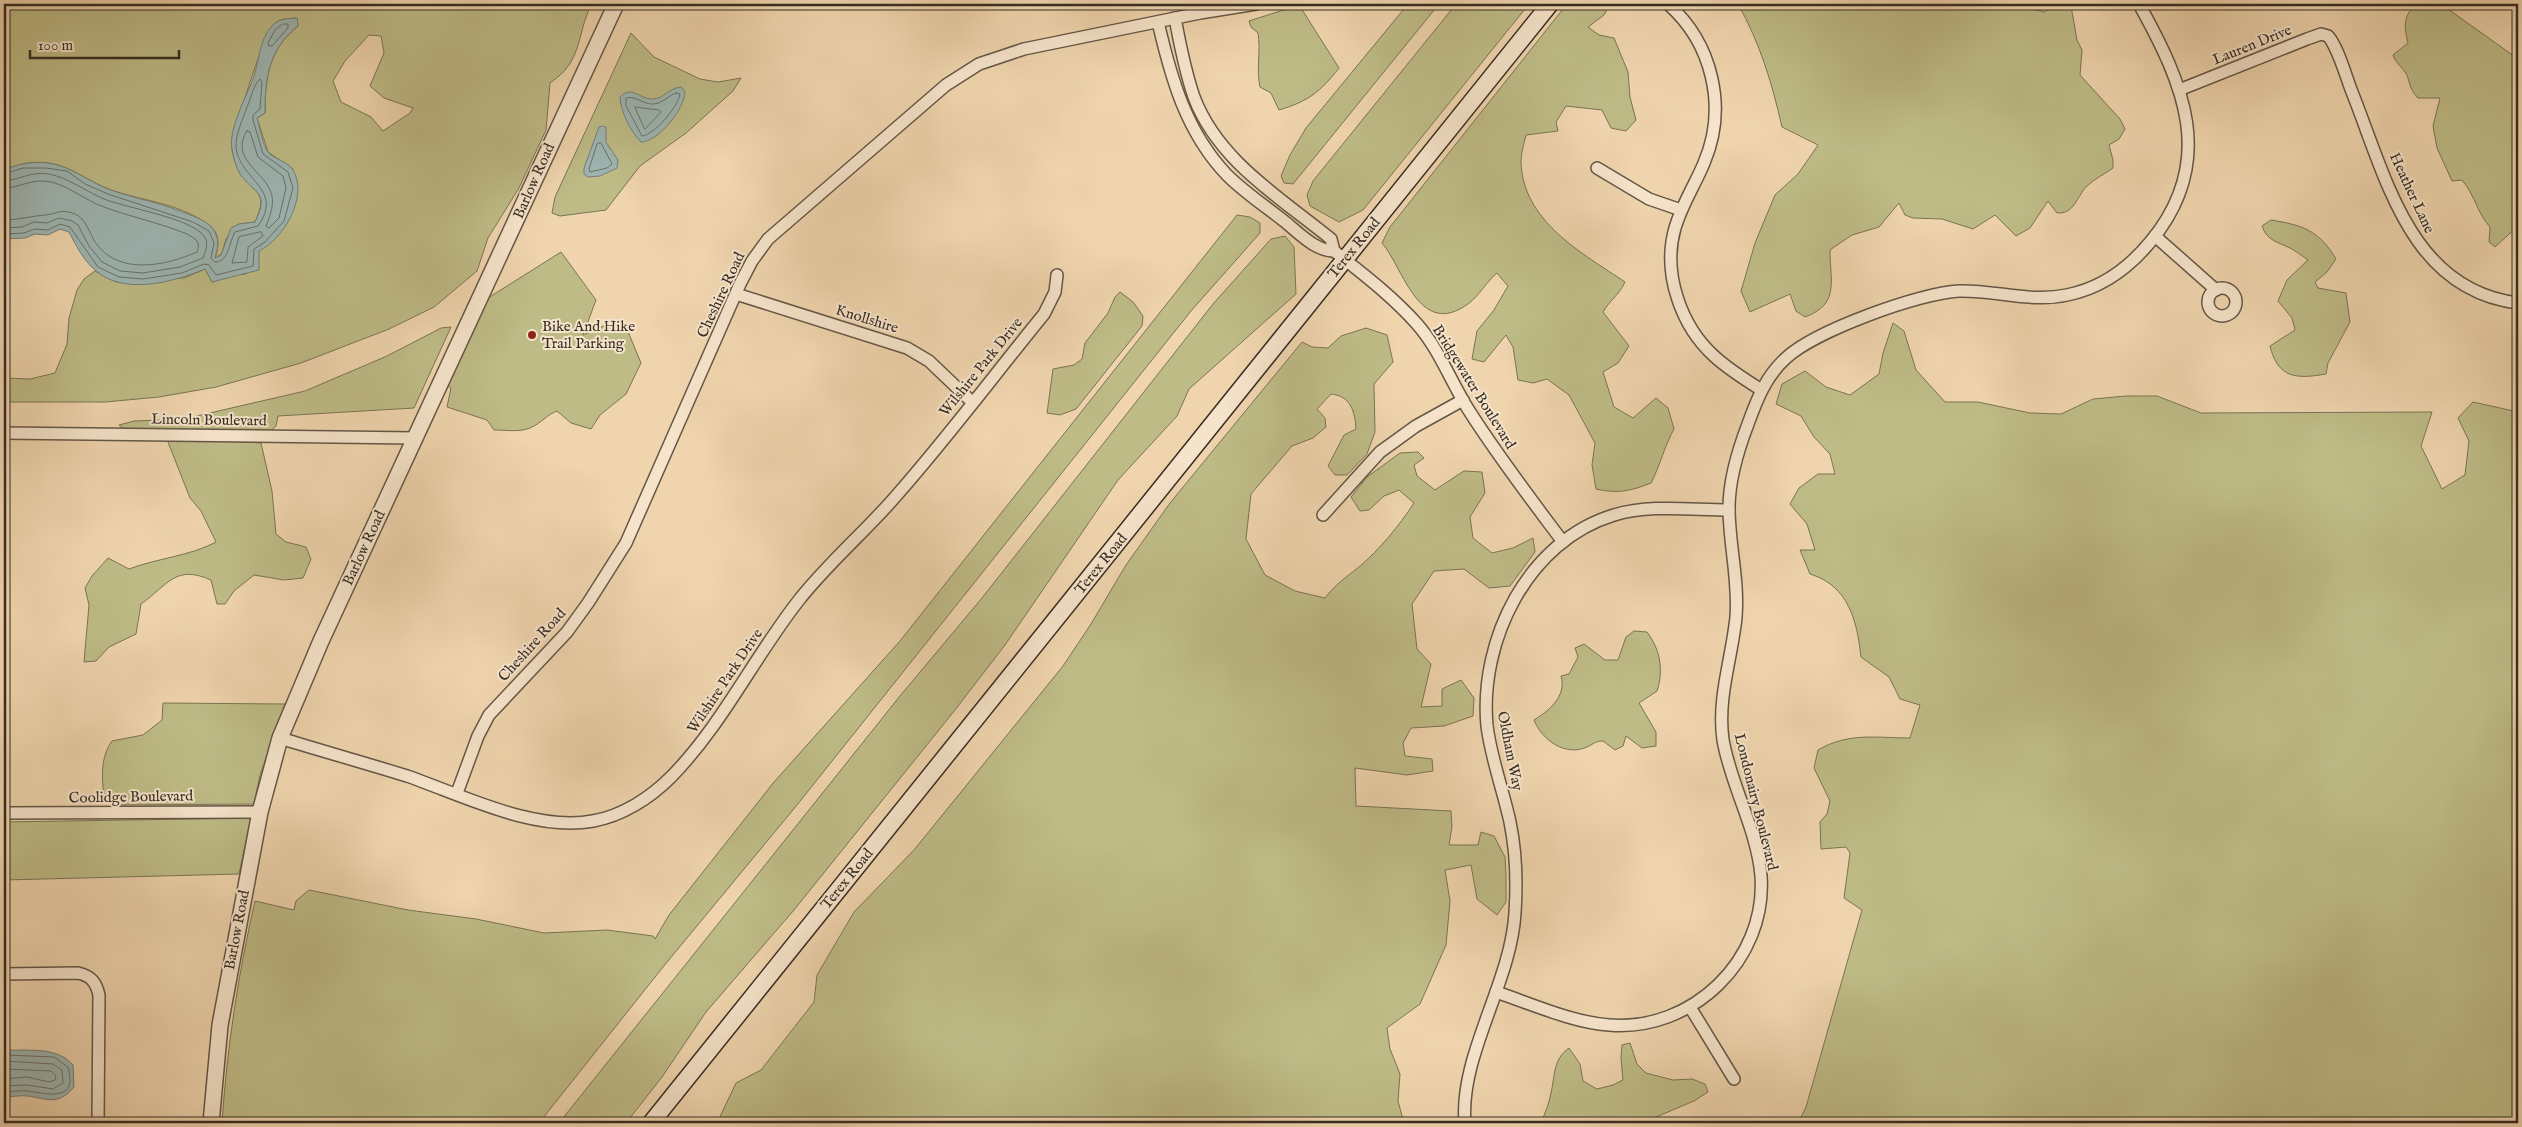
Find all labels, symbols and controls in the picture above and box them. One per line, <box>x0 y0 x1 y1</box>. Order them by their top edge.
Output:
street label: Lauren Drive <box>2210 21 2294 69</box>
scale bar <box>30 28 179 60</box>
text: 100 m <box>38 36 74 55</box>
street label: Barlow Road <box>509 139 560 222</box>
street label: Heather Lane <box>2385 150 2439 236</box>
street label: Terex Road <box>1324 213 1385 282</box>
street label: Cheshire Road <box>693 248 750 341</box>
street label: Knollshire <box>833 300 901 338</box>
street label: Wilshire Park Drive <box>935 313 1027 420</box>
place label: Bike And Hike Trail Parking <box>542 317 635 353</box>
street label: Bridgewater Boulevard <box>1428 321 1520 453</box>
marker: Bike And Hike Trail Parking <box>526 329 538 341</box>
street label: Lincoln Boulevard <box>151 409 268 431</box>
street label: Barlow Road <box>338 506 390 589</box>
street label: Terex Road <box>1071 529 1132 598</box>
street label: Cheshire Road <box>494 604 571 686</box>
street label: Wilshire Park Drive <box>683 625 767 737</box>
street label: Oldham Way <box>1493 709 1527 793</box>
street label: Londonairy Boulevard <box>1730 731 1782 874</box>
street label: Coolidge Boulevard <box>69 786 194 808</box>
street label: Terex Road <box>817 844 878 913</box>
street label: Barlow Road <box>220 888 254 972</box>

